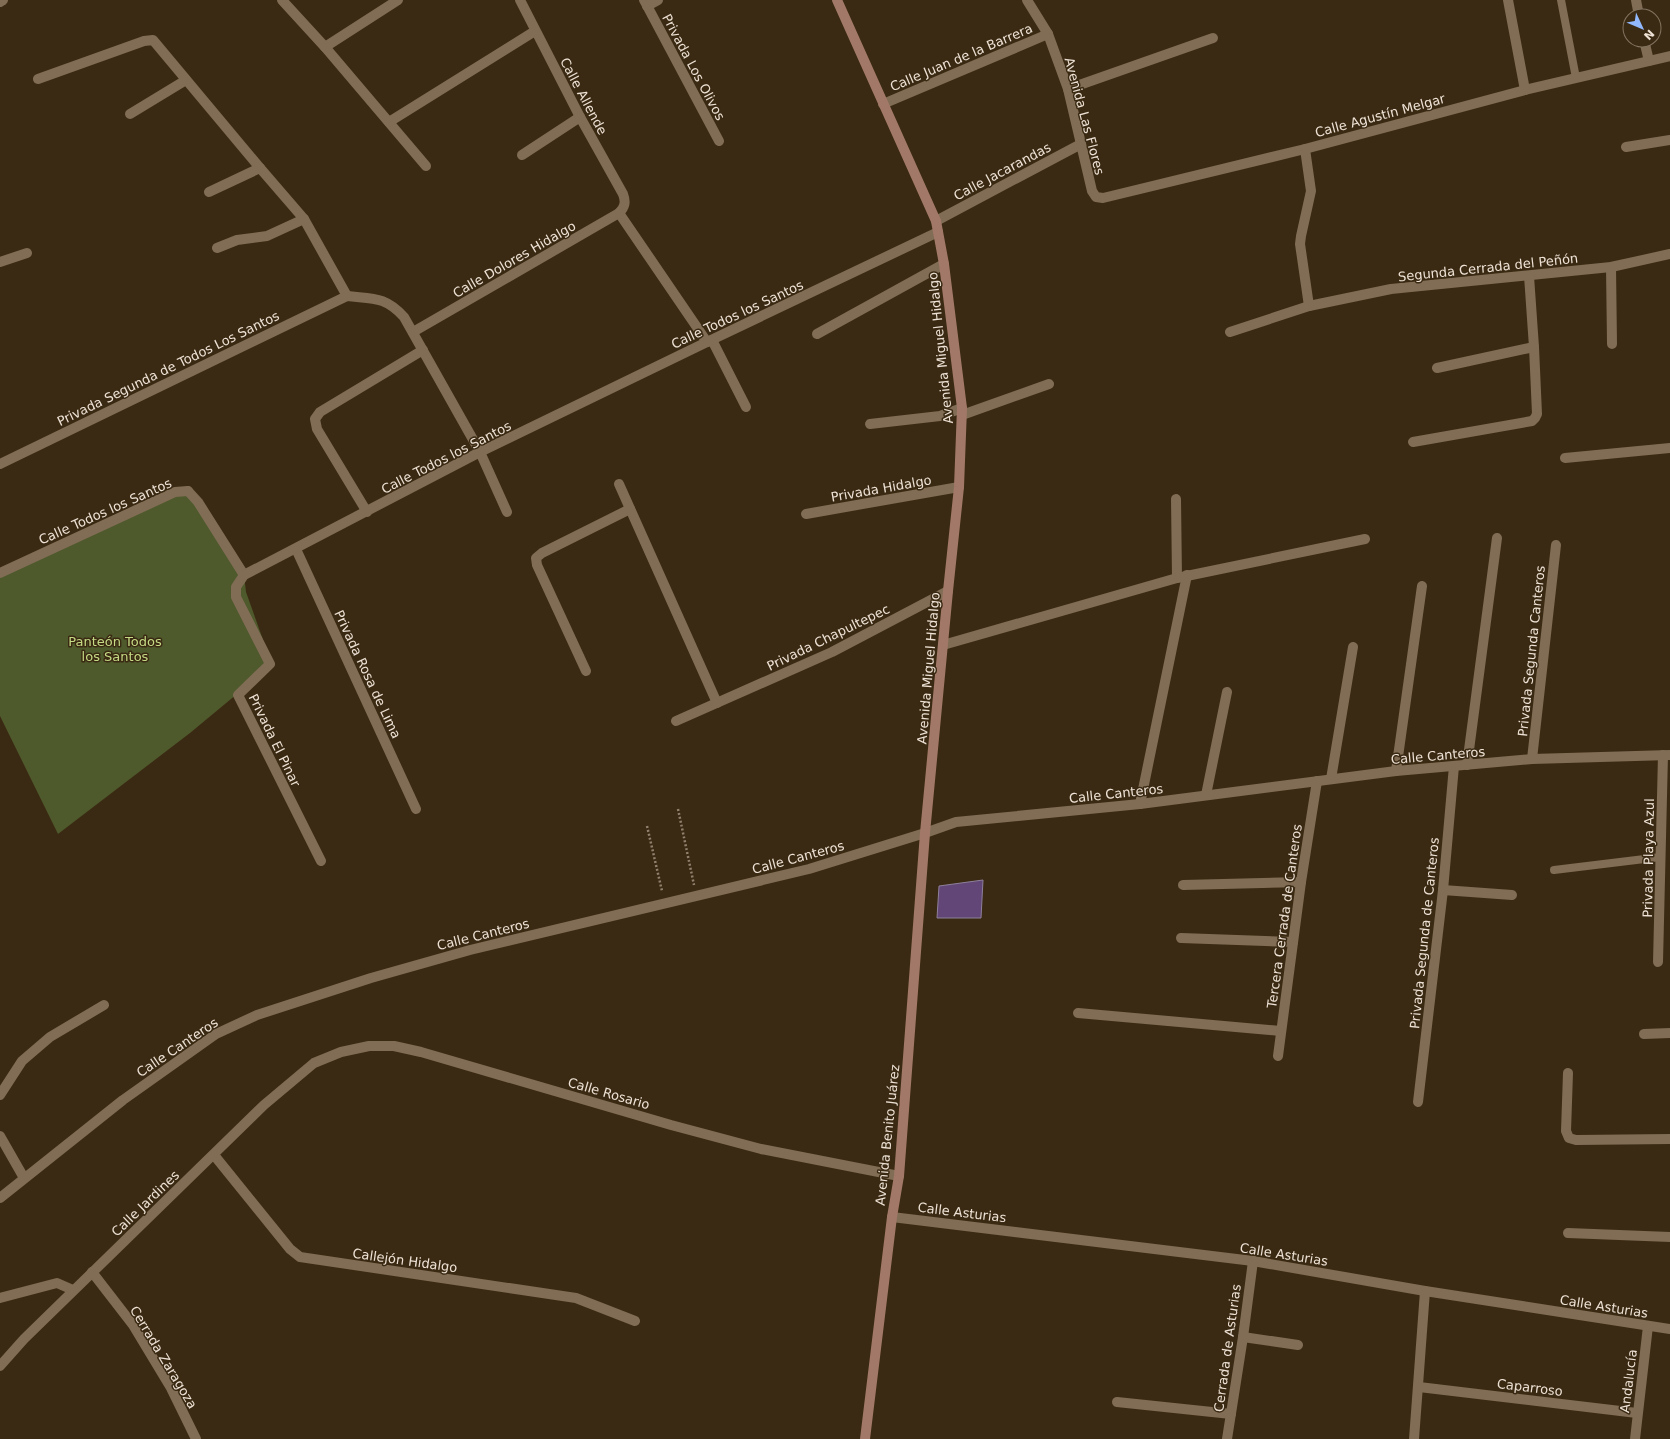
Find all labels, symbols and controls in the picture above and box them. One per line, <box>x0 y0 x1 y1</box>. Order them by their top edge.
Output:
north arrow <box>1622 8 1662 48</box>
street label: Privada Los Olivos <box>659 11 728 123</box>
street label: Calle Juan de la Barrera <box>888 21 1035 94</box>
text: N <box>1641 27 1657 42</box>
street label: Calle Allende <box>557 55 610 137</box>
street label: Avenida Las Flores <box>1062 56 1107 177</box>
street label: Calle Agustín Melgar <box>1313 91 1447 140</box>
street label: Calle Jacarandas <box>951 139 1054 203</box>
street label: Calle Dolores Hidalgo <box>450 218 578 301</box>
street label: Segunda Cerrada del Peñón <box>1397 251 1579 284</box>
street label: Avenida Miguel Hidalgo <box>925 271 956 425</box>
street label: Calle Todos los Santos <box>669 277 806 352</box>
street label: Privada Segunda de Todos Los Santos <box>55 308 282 429</box>
street label: Calle Todos los Santos <box>379 418 514 497</box>
street label: Privada Hidalgo <box>830 472 933 505</box>
street label: Calle Todos los Santos <box>36 475 174 548</box>
street label: Privada Segunda Canteros <box>1515 564 1548 737</box>
street label: Avenida Miguel Hidalgo <box>914 591 943 745</box>
street label: Privada Chapultepec <box>765 601 892 674</box>
street label: Privada Rosa de Lima <box>331 608 404 741</box>
park label: Panteón Todos los Santos <box>68 634 162 664</box>
street label: Privada El Pinar <box>246 691 304 790</box>
street label: Calle Canteros <box>1390 744 1486 767</box>
street label: Calle Canteros <box>1068 781 1164 806</box>
street label: Privada Playa Azul <box>1640 798 1657 918</box>
street label: Tercera Cerrada de Canteros <box>1264 823 1305 1010</box>
street label: Privada Segunda de Canteros <box>1407 836 1442 1030</box>
street label: Calle Canteros <box>751 838 846 877</box>
street label: Calle Canteros <box>435 916 531 953</box>
street label: Calle Canteros <box>134 1015 221 1080</box>
street label: Avenida Benito Juárez <box>873 1064 902 1206</box>
street label: Calle Rosario <box>566 1075 652 1112</box>
street label: Calle Jardines <box>108 1167 182 1239</box>
street label: Calle Asturias <box>917 1200 1007 1225</box>
street label: Calle Asturias <box>1239 1240 1329 1269</box>
street label: Callejón Hidalgo <box>352 1246 458 1275</box>
street label: Cerrada de Asturias <box>1211 1283 1244 1413</box>
street label: Calle Asturias <box>1559 1292 1649 1321</box>
street label: Cerrada Zaragoza <box>127 1303 200 1411</box>
street label: Andalucía <box>1617 1348 1640 1414</box>
street label: Caparroso <box>1496 1376 1564 1399</box>

